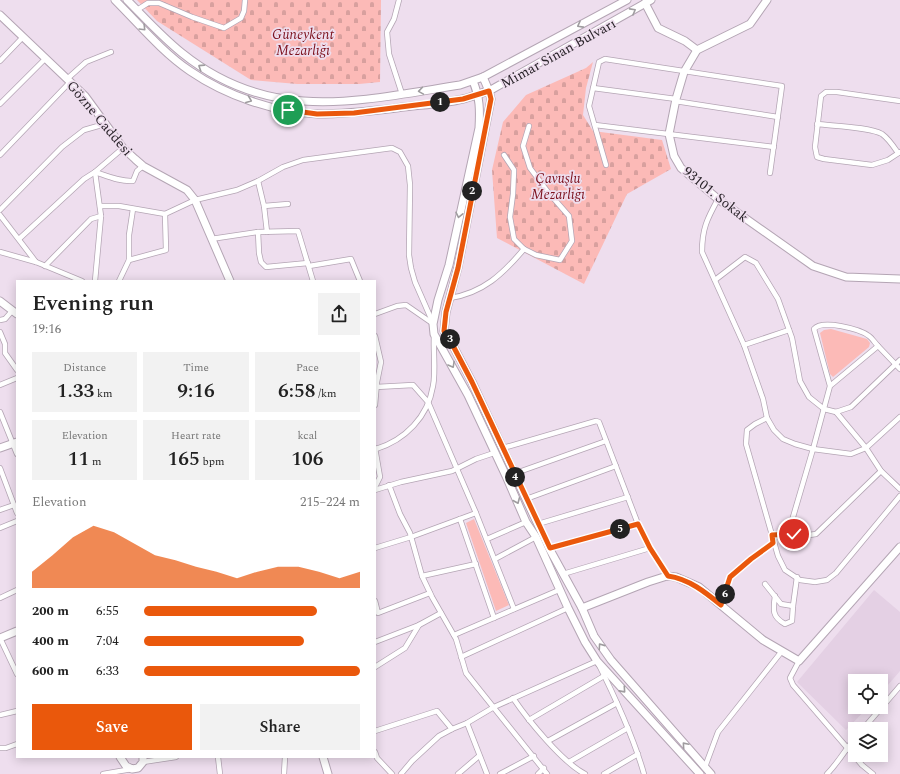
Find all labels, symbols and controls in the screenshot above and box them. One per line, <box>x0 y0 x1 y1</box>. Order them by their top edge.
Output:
one-way arrow <box>629 8 636 15</box>
street label: Mimar Sinan Bulvarı <box>497 13 620 94</box>
one-way arrow <box>577 21 584 28</box>
one-way arrow <box>138 23 146 31</box>
park label: Güneykent Mezarlığı <box>272 24 335 61</box>
one-way arrow <box>198 64 205 72</box>
street label: Gözne Caddesi <box>62 76 138 161</box>
one-way arrow <box>418 86 425 95</box>
pin: 1 <box>430 92 450 112</box>
pin <box>271 93 305 127</box>
text: 1 <box>437 93 443 110</box>
one-way arrow <box>245 96 252 104</box>
icon: arrive <box>277 99 299 121</box>
street label: 93101. Sokak <box>678 161 753 228</box>
park label: Çavuşlu Mezarlığı <box>531 168 585 205</box>
pin: 2 <box>462 181 482 201</box>
text: 2 <box>469 182 475 199</box>
one-way arrow <box>456 212 464 218</box>
text: Evening run <box>32 287 154 320</box>
button: share <box>318 293 360 335</box>
text: 19:16 <box>32 319 61 339</box>
pin: 3 <box>440 329 460 349</box>
text: 3 <box>447 330 453 347</box>
text: Distance <box>63 359 106 376</box>
text: Time <box>183 359 209 376</box>
text: Pace <box>296 359 319 376</box>
one-way arrow <box>447 361 454 368</box>
text: 1.33 <box>57 376 94 406</box>
text: 9:16 <box>177 376 215 406</box>
text: 6:58 <box>278 376 315 406</box>
text: km <box>94 385 113 402</box>
text: /km <box>315 385 337 402</box>
text: Elevation <box>62 427 108 444</box>
text: Heart rate <box>171 427 221 444</box>
text: kcal <box>297 427 317 444</box>
text: 11 <box>68 444 89 474</box>
text: 165 <box>168 444 200 474</box>
text: 106 <box>291 444 323 474</box>
text: m <box>89 453 102 470</box>
text: bpm <box>200 453 224 470</box>
pin: 4 <box>505 467 525 487</box>
text: 4 <box>512 468 518 485</box>
text: Elevation <box>32 492 86 512</box>
text: 215–224 m <box>300 492 360 512</box>
one-way arrow <box>512 497 520 504</box>
pin <box>777 517 811 551</box>
pin: 5 <box>610 519 630 539</box>
text: 5 <box>617 520 623 537</box>
icon: check <box>783 523 805 545</box>
pin: 6 <box>715 584 735 604</box>
text: 6 <box>722 585 728 602</box>
text: 200 m <box>32 601 69 621</box>
text: 6:55 <box>96 601 119 621</box>
text: 400 m <box>32 631 69 651</box>
text: 7:04 <box>96 631 119 651</box>
one-way arrow <box>598 643 606 650</box>
text: 600 m <box>32 661 69 681</box>
text: 6:33 <box>96 661 119 681</box>
map controls <box>848 674 888 762</box>
button: locate <box>848 674 888 714</box>
one-way arrow <box>618 685 625 692</box>
button: Save <box>32 704 192 750</box>
button: Share <box>200 704 360 750</box>
button: layers <box>848 722 888 762</box>
one-way arrow <box>683 742 690 749</box>

